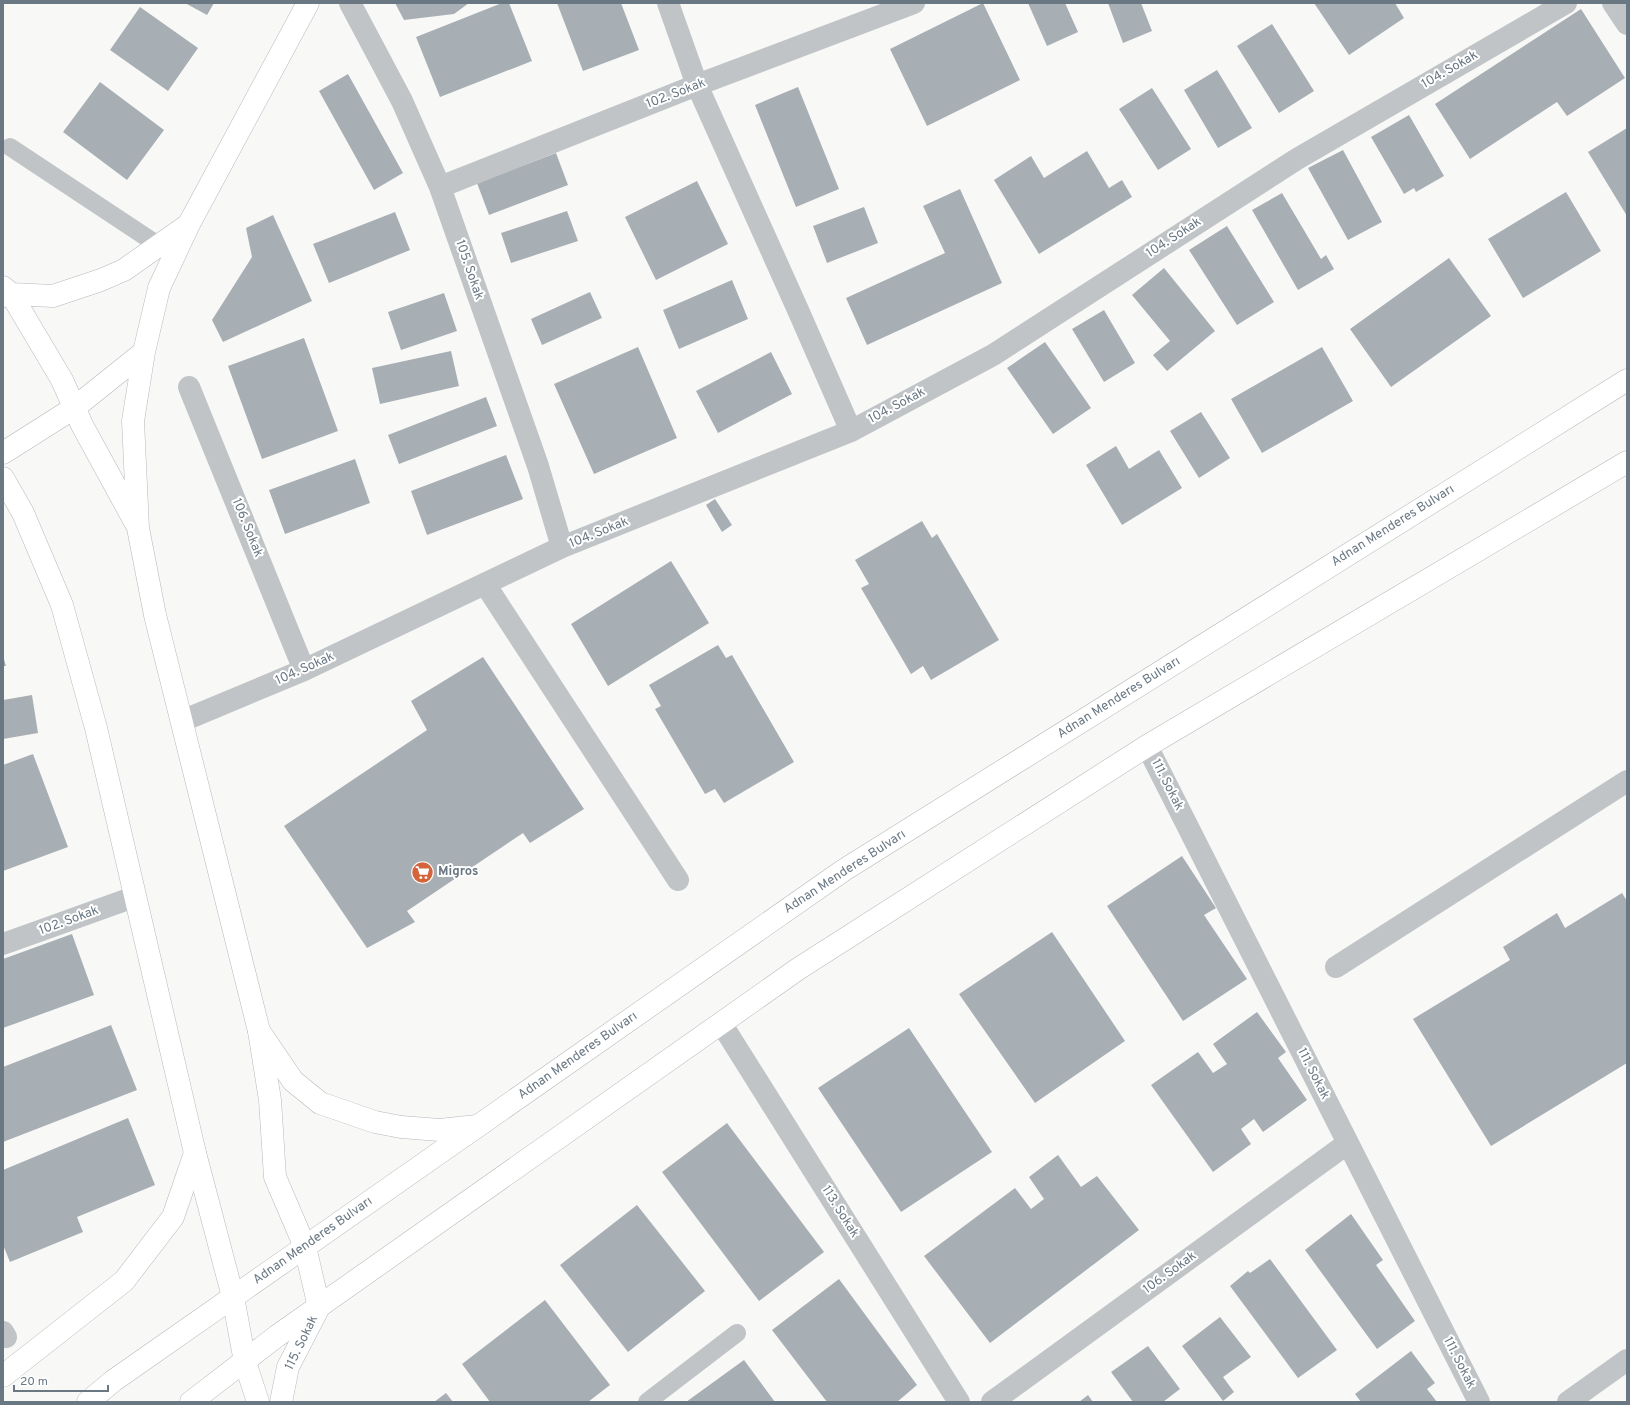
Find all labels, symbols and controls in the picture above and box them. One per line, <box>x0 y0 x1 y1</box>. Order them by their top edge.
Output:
street label: 104. Sokak <box>1419 47 1481 93</box>
street label: 102. Sokak <box>644 75 708 113</box>
street label: 104. Sokak <box>1143 214 1205 262</box>
street label: 105. Sokak <box>451 238 487 302</box>
street label: 104. Sokak <box>866 384 928 428</box>
street label: Adnan Menderes Bulvarı <box>1329 482 1457 570</box>
street label: 106. Sokak <box>228 496 266 560</box>
street label: 104. Sokak <box>567 514 631 552</box>
street label: 104. Sokak <box>273 649 337 689</box>
street label: Adnan Menderes Bulvarı <box>1055 654 1183 742</box>
street label: 111. Sokak <box>1147 757 1187 813</box>
street label: Adnan Menderes Bulvarı <box>781 827 909 917</box>
supermarket icon: Migros <box>409 859 435 885</box>
place label: Migros <box>438 864 478 880</box>
street label: 102. Sokak <box>37 903 101 939</box>
street label: Adnan Menderes Bulvarı <box>515 1009 641 1103</box>
street label: 111. Sokak <box>1293 1046 1333 1102</box>
street label: 113. Sokak <box>818 1183 862 1241</box>
street label: Adnan Menderes Bulvarı <box>250 1194 376 1288</box>
street label: 106. Sokak <box>1140 1248 1200 1298</box>
street label: 115. Sokak <box>282 1313 322 1373</box>
street label: 111. Sokak <box>1439 1335 1479 1391</box>
scale bar <box>14 1367 108 1393</box>
text: 20 m <box>20 1374 48 1390</box>

